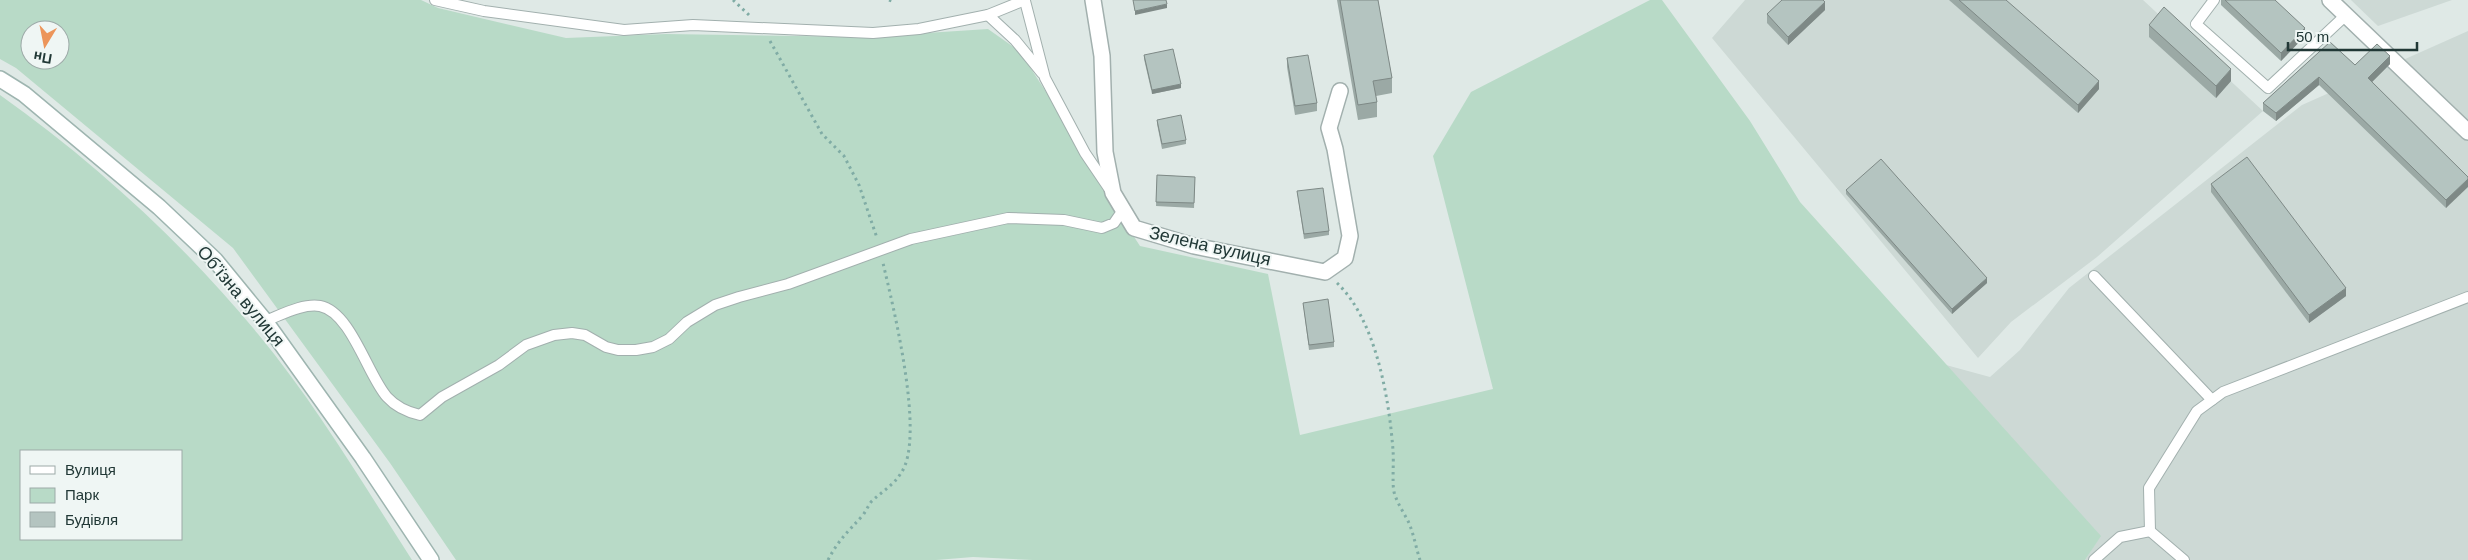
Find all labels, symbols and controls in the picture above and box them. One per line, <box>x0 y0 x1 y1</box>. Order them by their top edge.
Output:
north arrow <box>20 20 70 70</box>
scale bar <box>2288 20 2417 52</box>
text: 50 m <box>2296 28 2329 45</box>
text: Пн <box>32 48 53 67</box>
street label: Зелена вулиця <box>1147 222 1273 270</box>
street label: Об’їзна вулиця <box>193 242 289 350</box>
legend <box>20 450 182 540</box>
text: Вулиця <box>65 461 116 478</box>
text: Парк <box>65 486 99 503</box>
text: Будівля <box>65 511 118 528</box>

